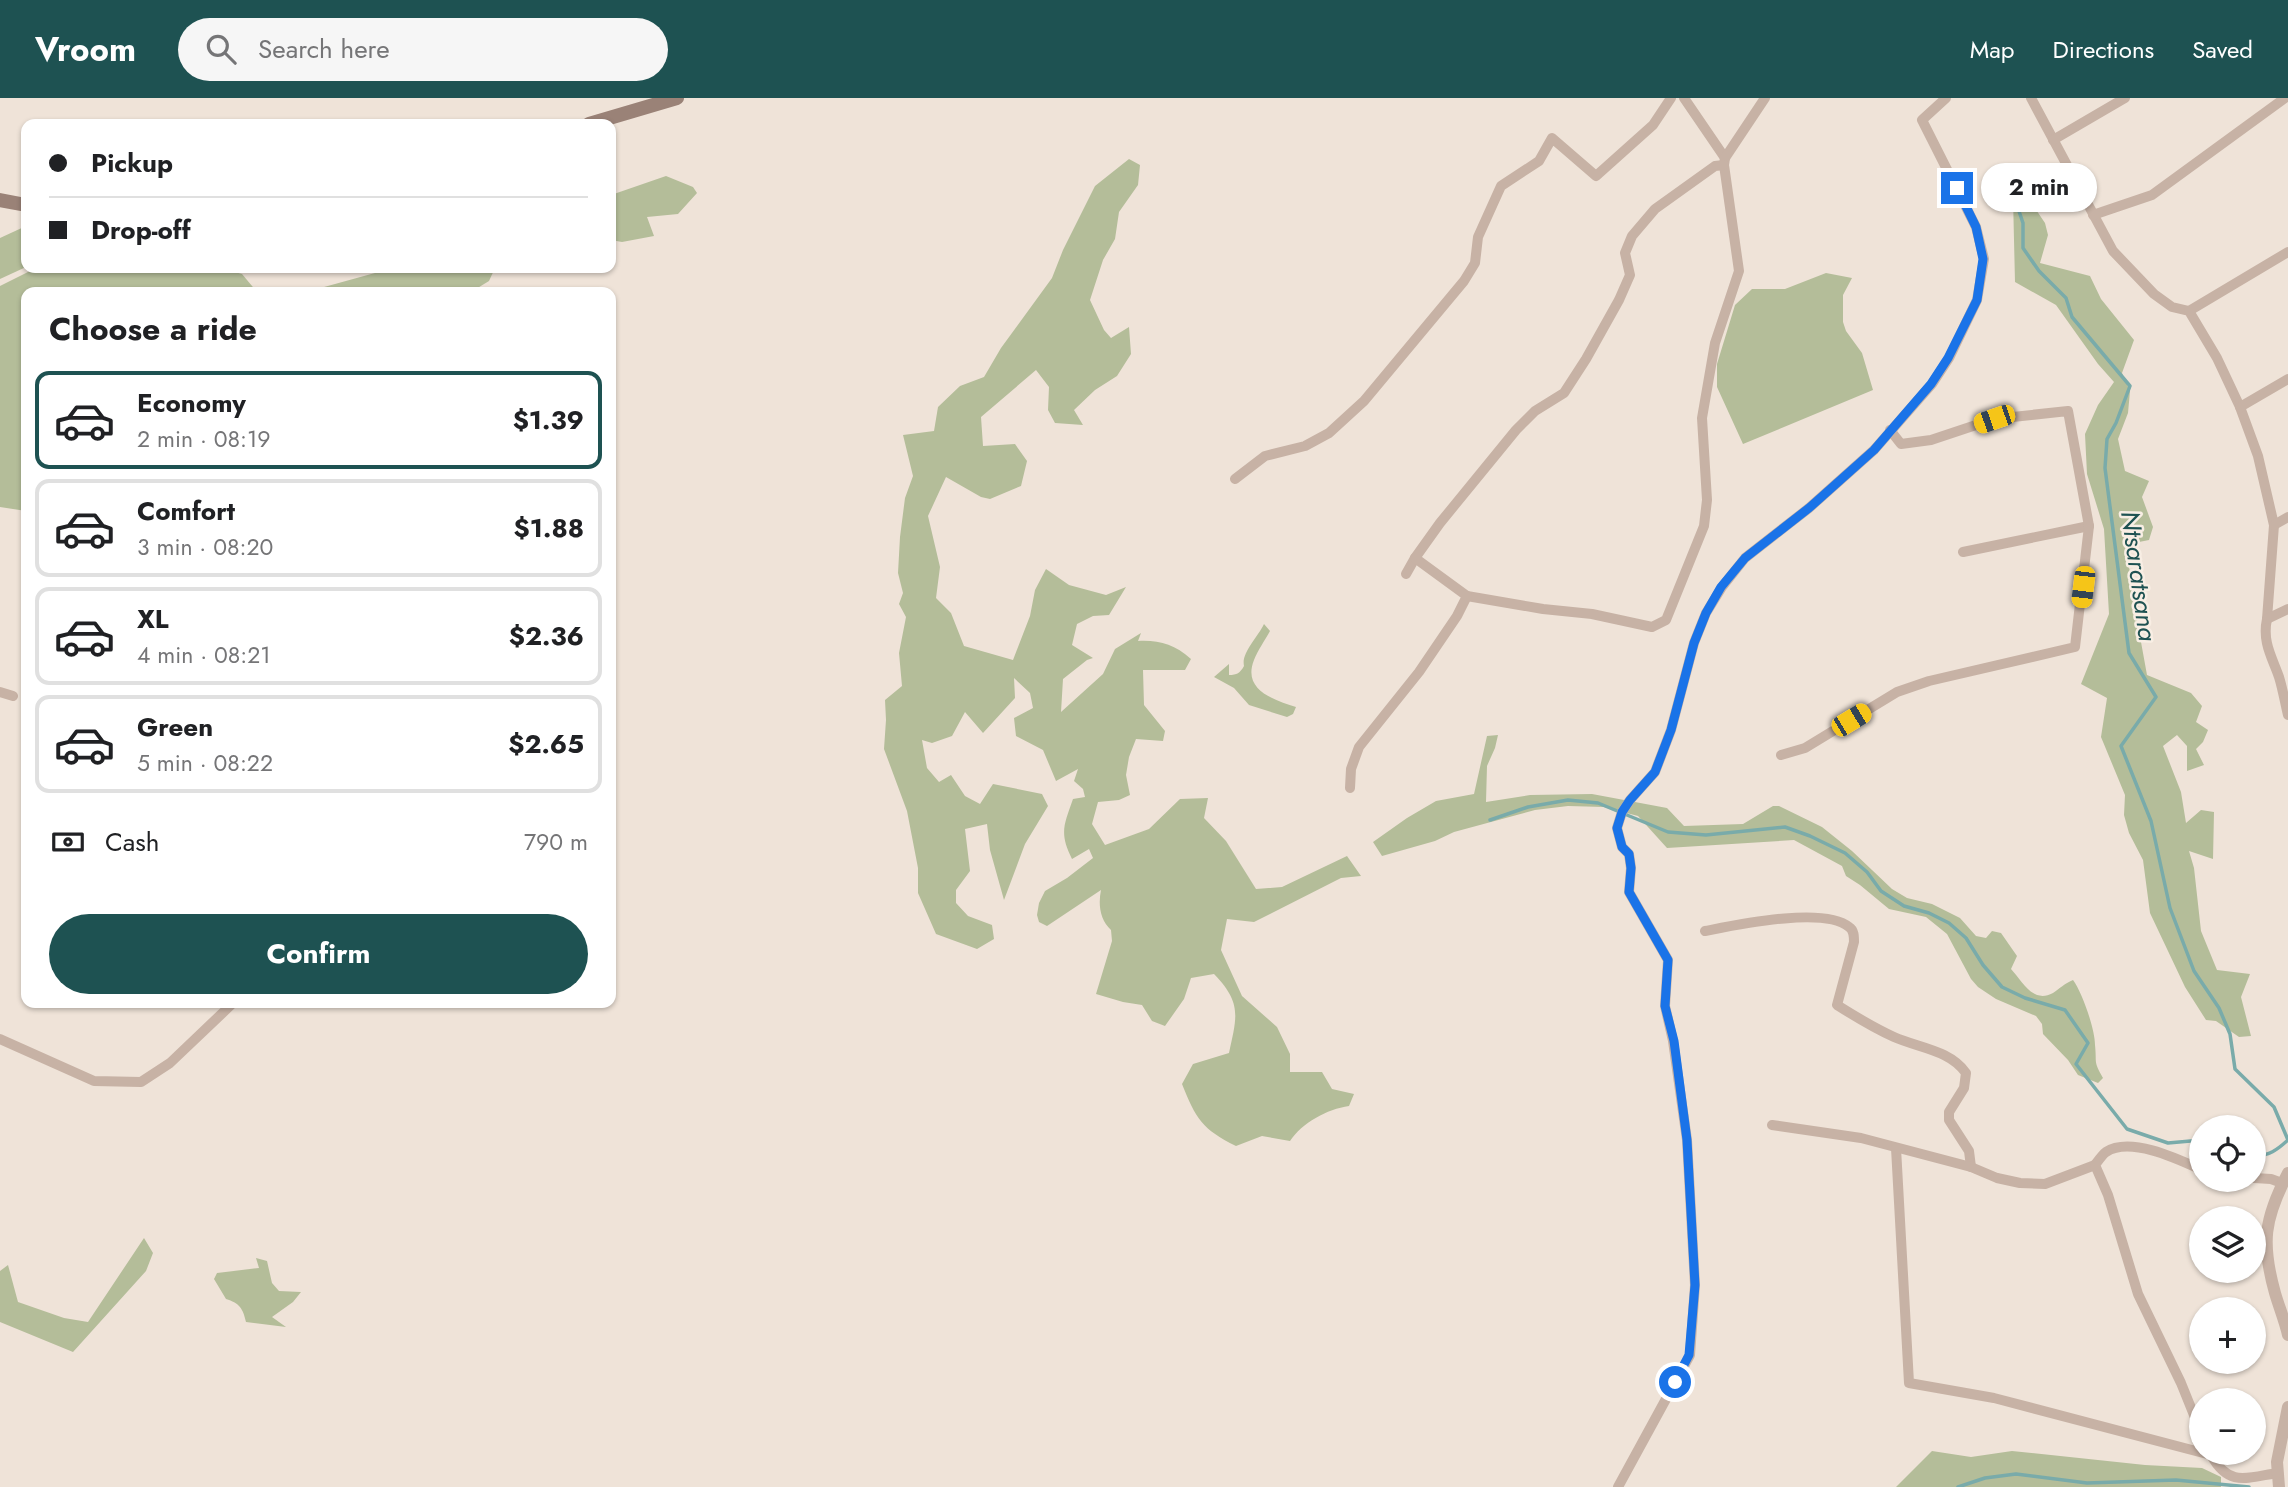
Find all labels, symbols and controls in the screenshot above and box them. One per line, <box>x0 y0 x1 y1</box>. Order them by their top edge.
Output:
search box <box>178 18 668 81</box>
text: Vroom <box>35 26 136 73</box>
icon: search <box>202 30 240 68</box>
text: Search here <box>258 30 390 68</box>
text: Map <box>1970 32 2015 67</box>
text: Directions <box>2053 32 2154 67</box>
text: Saved <box>2192 32 2253 67</box>
text: Pickup <box>91 144 173 182</box>
callout: 2 min <box>1982 164 2097 212</box>
text: 2 min <box>2009 170 2069 204</box>
route end <box>1941 172 1973 204</box>
text: Drop-off <box>91 211 191 249</box>
text: Choose a ride <box>49 306 257 352</box>
text: Economy <box>137 384 246 422</box>
icon: car <box>53 389 116 452</box>
text: $1.39 <box>513 401 584 439</box>
car <box>1971 402 2018 436</box>
text: 2 min · 08:19 <box>137 422 271 456</box>
text: Comfort <box>137 492 235 530</box>
icon: car <box>53 497 116 560</box>
water label: Ntsaratsana <box>2111 508 2167 644</box>
text: $1.88 <box>514 509 584 547</box>
text: 3 min · 08:20 <box>137 530 273 564</box>
car <box>2071 565 2096 609</box>
text: XL <box>137 600 169 638</box>
icon: car <box>53 605 116 668</box>
text: $2.36 <box>509 617 584 655</box>
text: 4 min · 08:21 <box>137 638 271 672</box>
car <box>1828 700 1875 740</box>
text: Green <box>137 708 213 746</box>
icon: car <box>53 713 116 776</box>
text: $2.65 <box>508 725 584 763</box>
text: 5 min · 08:22 <box>137 746 273 780</box>
icon: cash <box>49 823 87 861</box>
text: Cash <box>105 823 159 861</box>
text: 790 m <box>524 825 588 859</box>
button: Confirm <box>49 914 588 994</box>
map controls <box>2189 1115 2266 1465</box>
button: locate <box>2189 1115 2266 1192</box>
button: layers <box>2189 1206 2266 1283</box>
button: + <box>2189 1297 2266 1374</box>
route start <box>1659 1366 1691 1398</box>
button: − <box>2189 1388 2266 1465</box>

